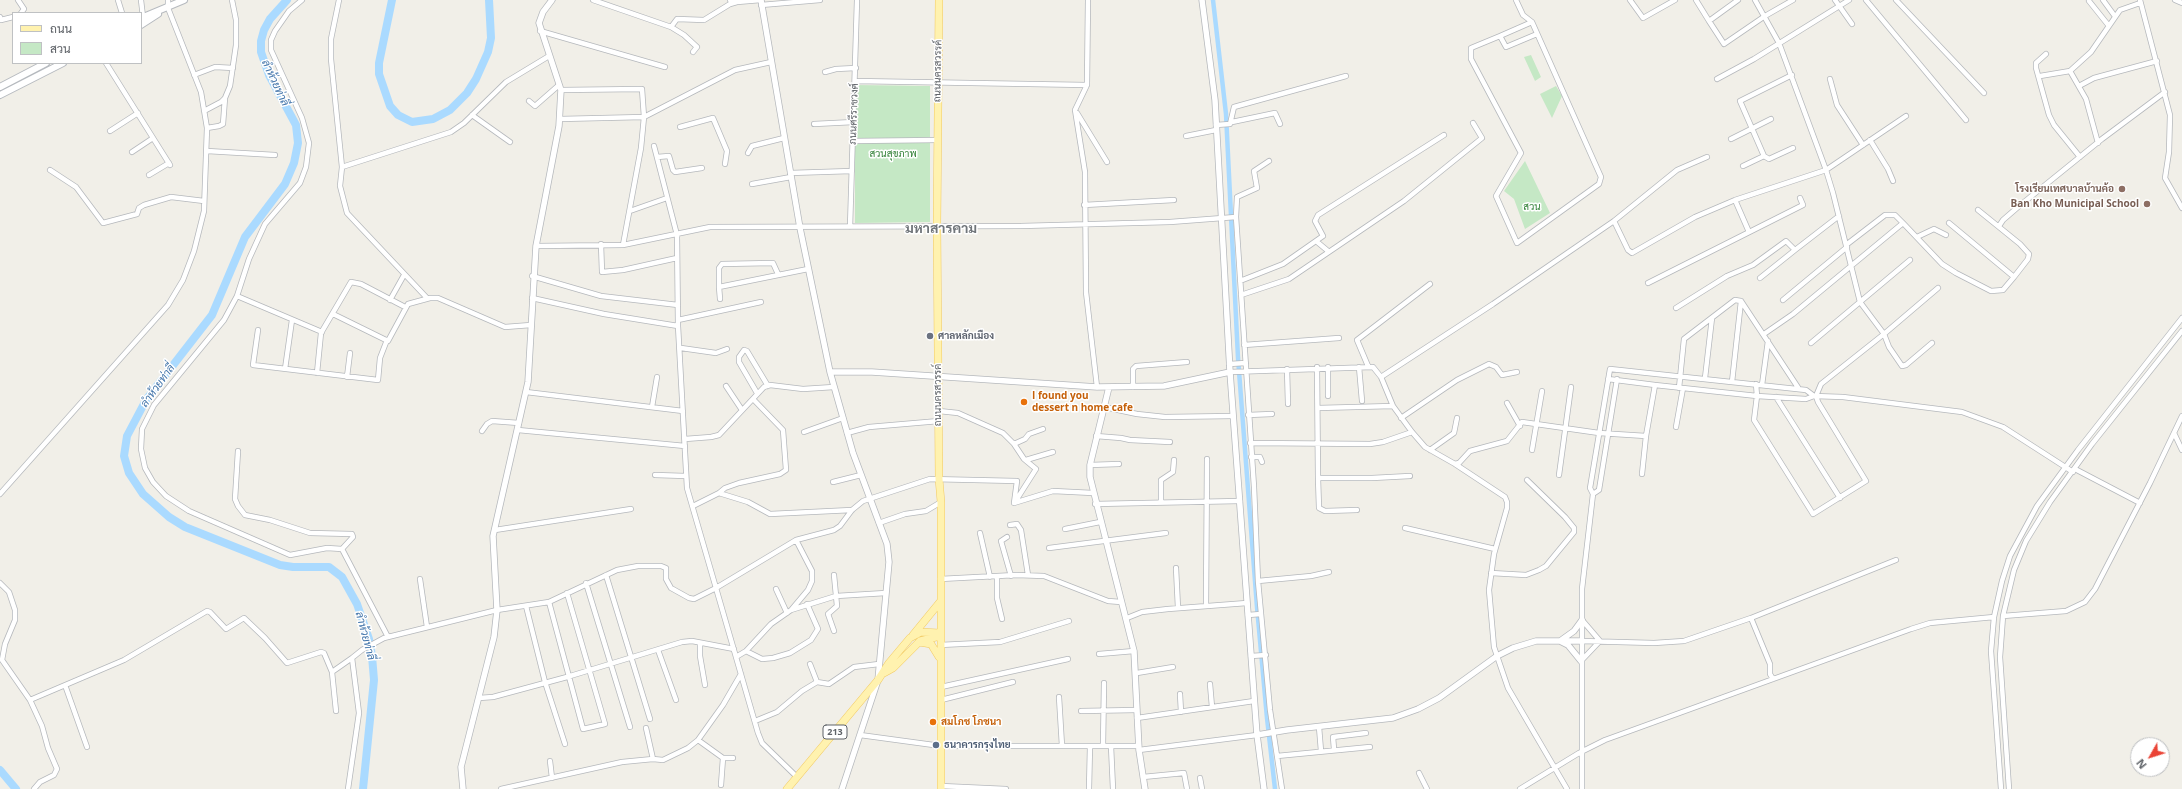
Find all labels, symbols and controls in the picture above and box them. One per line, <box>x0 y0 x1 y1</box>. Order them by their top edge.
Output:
legend <box>12 12 142 64</box>
text: ถนน <box>50 20 72 37</box>
text: สวน <box>50 40 71 57</box>
street label: ถนนนครสวรรค์ <box>931 40 945 102</box>
water label: ลำห้วยท่าลี่ <box>259 58 291 108</box>
street label: ภนนศรีราชวงศ์ <box>847 83 861 145</box>
park label: สวนสุขภาพ <box>869 148 917 160</box>
place label: โรงเรียนเทศบาลบ้านค้อ <box>2015 183 2114 195</box>
marker: โรงเรียนเทศบาลบ้านค้อ <box>2117 184 2127 194</box>
place label: Ban Kho Municipal School <box>2011 198 2139 210</box>
marker: Ban Kho Municipal School <box>2142 199 2152 209</box>
park label: สวน <box>1523 201 1541 213</box>
district label: มหาสารคาม <box>905 221 977 237</box>
place label: ศาลหลักเมือง <box>938 330 994 342</box>
marker: ศาลหลักเมือง <box>925 331 935 341</box>
water label: ลำห้วยท่าลี่ <box>138 362 178 410</box>
street label: ถนนนครสวรรค์ <box>932 364 944 426</box>
place label: I found you dessert n home cafe <box>1032 390 1133 414</box>
marker: I found you dessert n home cafe <box>1019 397 1029 407</box>
water label: ลำห้วยท่าลี่ <box>352 610 378 662</box>
place label: สมโภช โภชนา <box>941 716 1001 728</box>
marker: สมโภช โภชนา <box>928 717 938 727</box>
road number: 213 <box>823 725 847 739</box>
north arrow <box>2130 737 2170 777</box>
place label: ธนาคารกรุงไทย <box>944 739 1011 751</box>
marker: ธนาคารกรุงไทย <box>931 740 941 750</box>
text: N <box>2132 756 2150 772</box>

